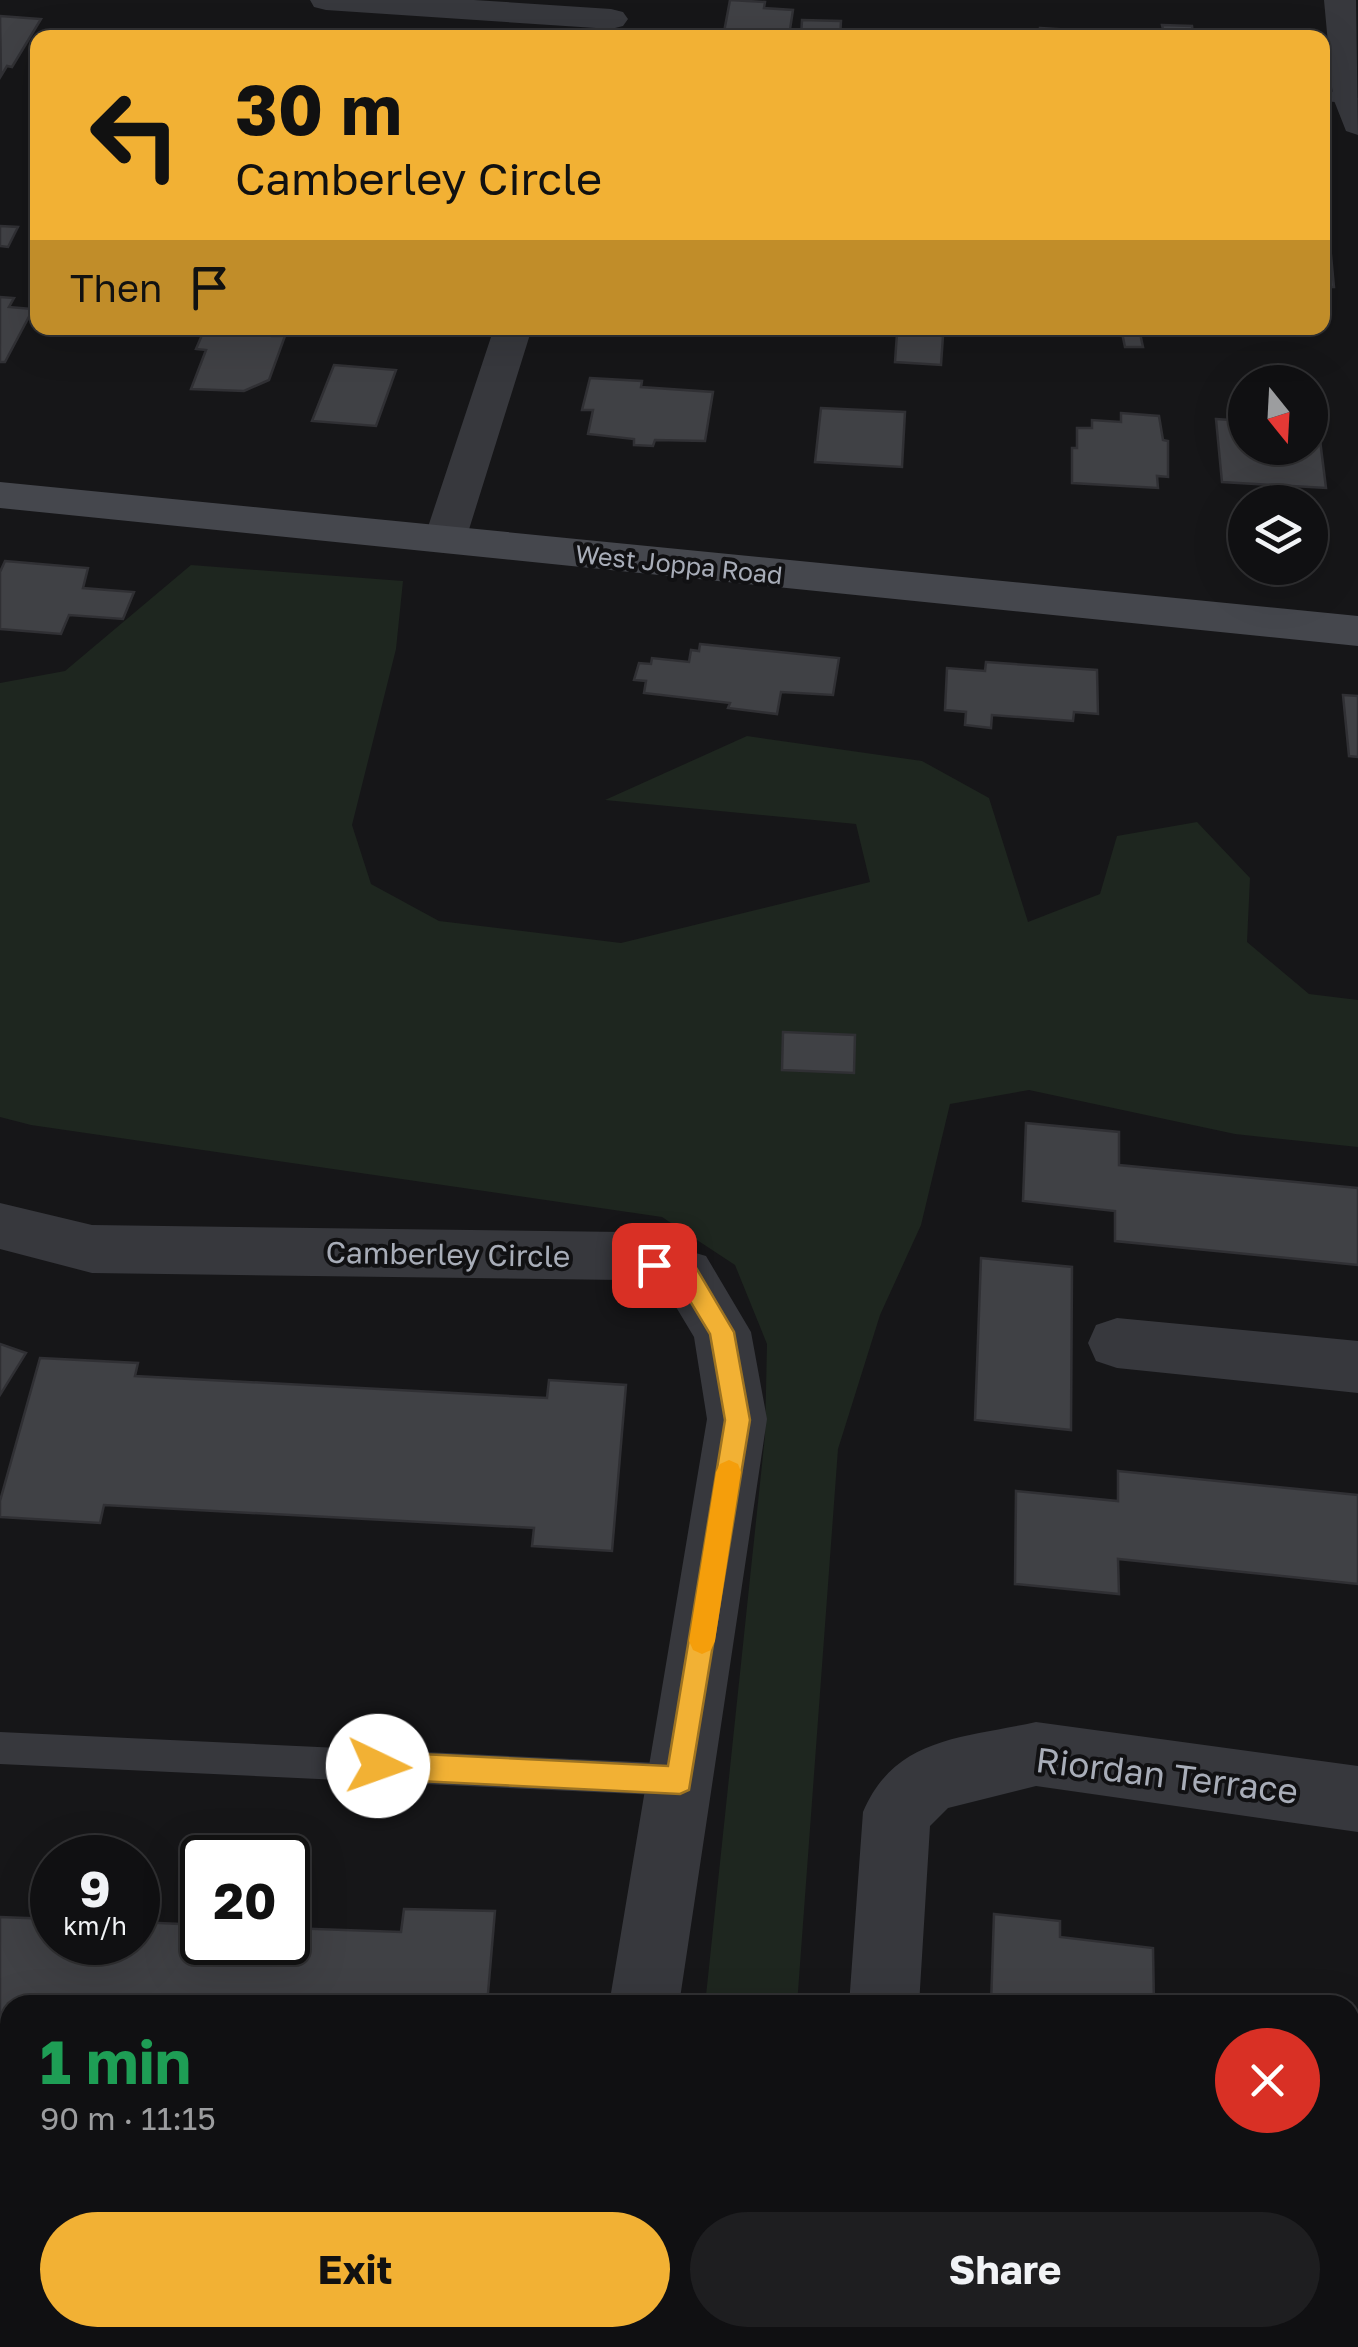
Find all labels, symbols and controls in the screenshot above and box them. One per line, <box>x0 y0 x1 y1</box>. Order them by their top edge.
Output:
text: 30 m <box>235 66 402 150</box>
icon: left <box>70 70 200 200</box>
text: Camberley Circle <box>235 151 602 205</box>
icon: arrive <box>182 260 237 315</box>
text: Then <box>70 265 162 310</box>
north arrow <box>1228 365 1328 465</box>
map controls <box>1228 365 1328 585</box>
button: layers <box>1228 485 1328 585</box>
street label: West Joppa Road <box>574 538 784 590</box>
pin <box>612 1223 697 1308</box>
street label: Camberley Circle <box>325 1234 571 1274</box>
icon: arrive <box>627 1238 682 1293</box>
position arrow <box>326 1714 430 1818</box>
street label: Riordan Terrace <box>1033 1738 1301 1812</box>
speed limit sign: 20 <box>180 1835 310 1965</box>
text: 9 <box>79 1858 111 1918</box>
text: km/h <box>63 1910 127 1941</box>
text: 1 min <box>40 2025 191 2097</box>
button: close <box>1215 2028 1320 2133</box>
text: 90 m · 11:15 <box>40 2099 216 2137</box>
button: Exit <box>40 2212 670 2327</box>
button: Share <box>690 2212 1320 2327</box>

